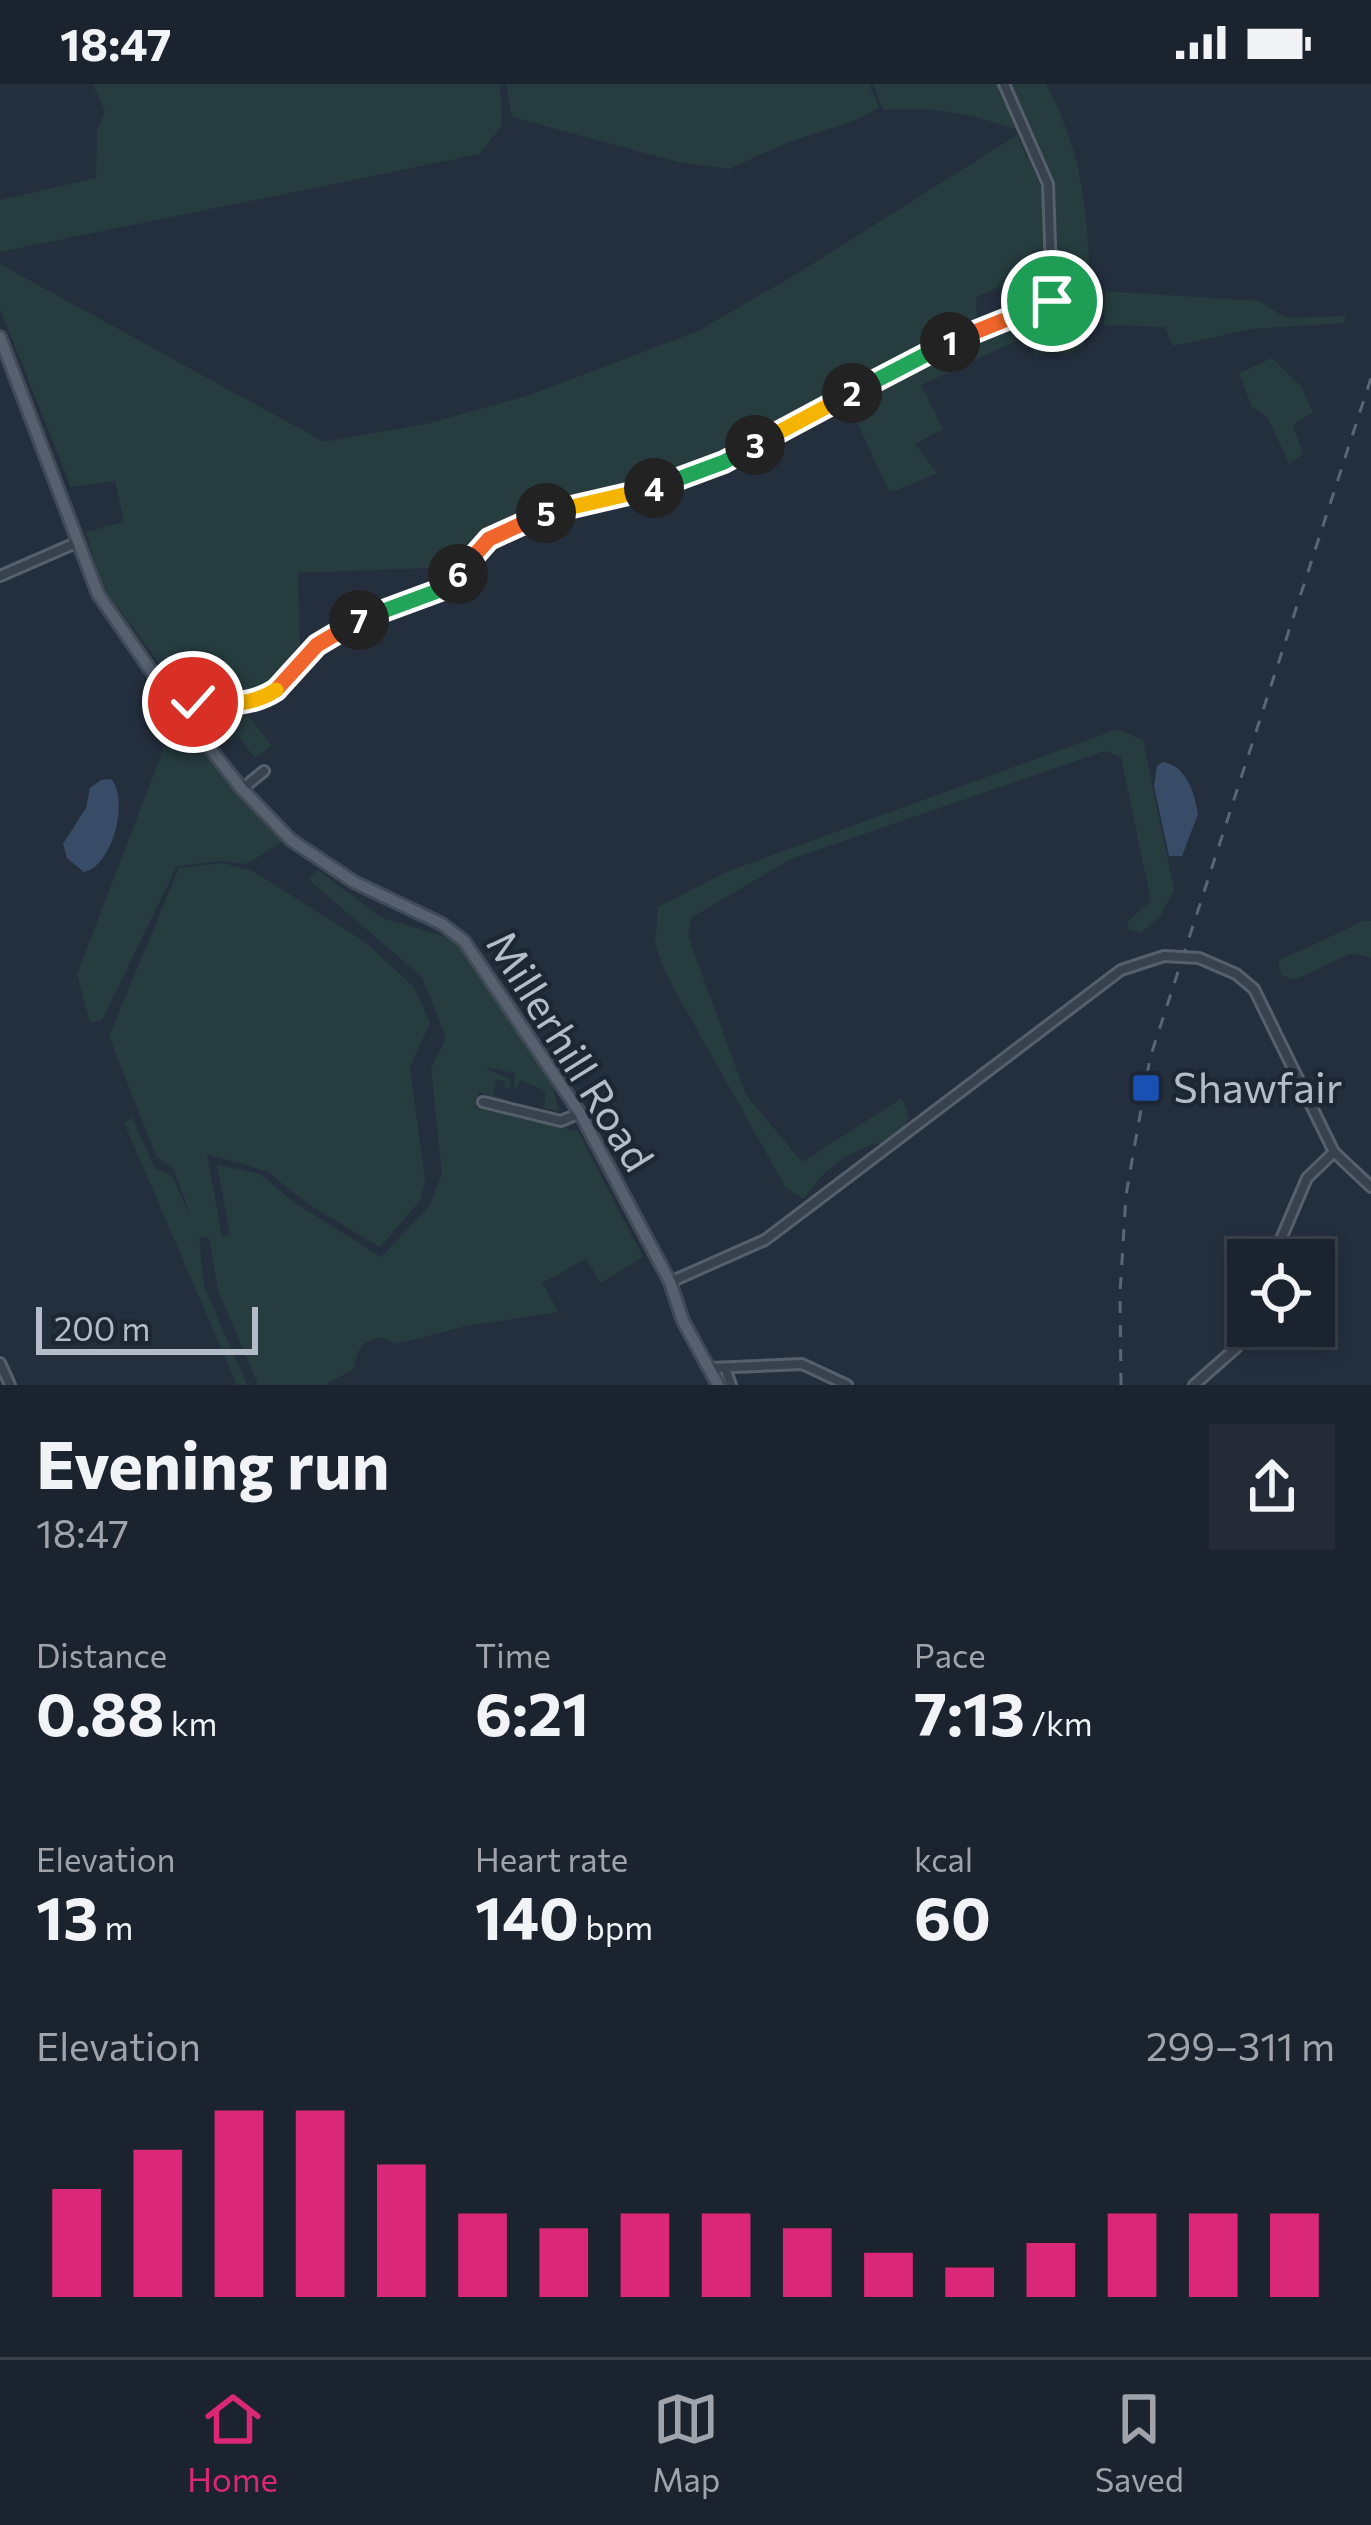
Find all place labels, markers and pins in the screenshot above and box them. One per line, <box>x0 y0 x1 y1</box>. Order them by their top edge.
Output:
pin <box>1001 250 1103 352</box>
pin: 1 <box>920 312 980 372</box>
pin: 2 <box>822 363 882 423</box>
pin: 3 <box>725 415 785 475</box>
pin: 4 <box>624 458 684 518</box>
pin: 5 <box>516 483 576 543</box>
pin: 6 <box>428 544 488 604</box>
pin: 7 <box>329 590 389 650</box>
pin <box>142 651 244 753</box>
place label: Shawfair <box>1173 1060 1343 1112</box>
marker: Shawfair <box>1130 1072 1162 1104</box>

